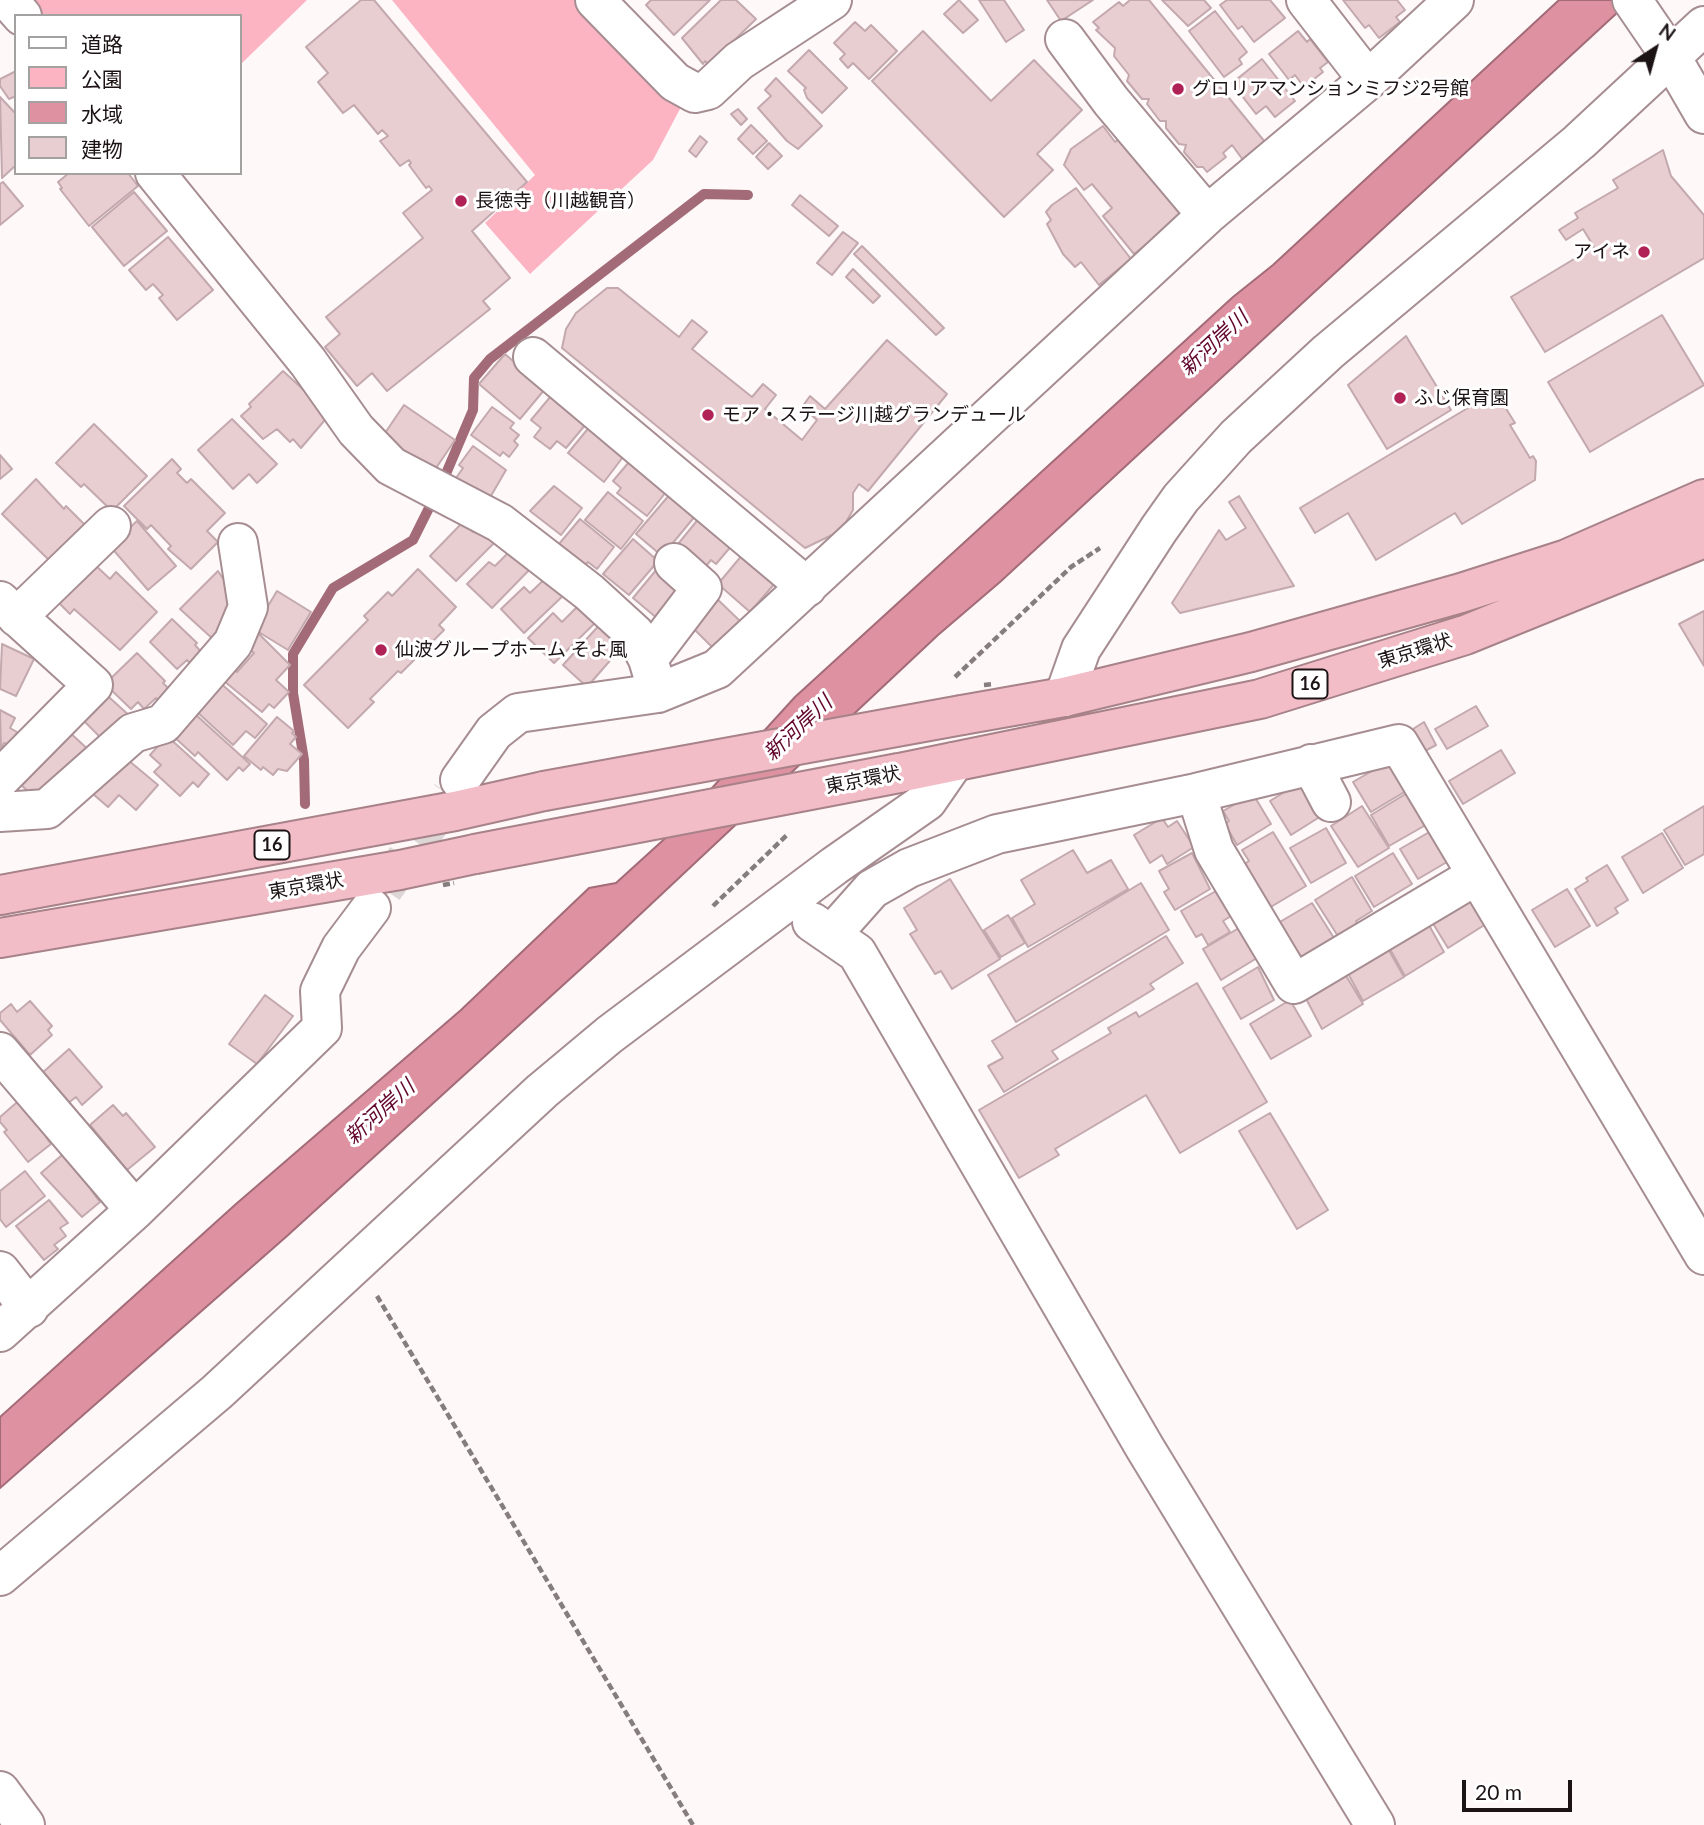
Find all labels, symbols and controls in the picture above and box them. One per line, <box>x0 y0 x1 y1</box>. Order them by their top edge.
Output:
legend <box>14 14 242 175</box>
north arrow <box>1620 14 1690 84</box>
text: N <box>1655 18 1680 45</box>
text: 道路 <box>81 31 123 56</box>
text: 公園 <box>81 66 123 91</box>
place label: グロリアマンションミフジ2号館 <box>1192 78 1469 100</box>
marker: グロリアマンションミフジ2号館 <box>1170 81 1186 97</box>
text: 水域 <box>81 101 123 126</box>
text: 建物 <box>81 136 123 161</box>
place label: 長徳寺（川越観音） <box>475 190 646 212</box>
marker: 長徳寺（川越観音） <box>453 193 469 209</box>
place label: アイネ <box>1573 241 1630 263</box>
marker: アイネ <box>1636 244 1652 260</box>
water label: 新河岸川 <box>1175 305 1253 381</box>
place label: ふじ保育園 <box>1414 387 1509 409</box>
marker: ふじ保育園 <box>1392 390 1408 406</box>
place label: モア・ステージ川越グランデュール <box>722 404 1026 426</box>
marker: モア・ステージ川越グランデュール <box>700 407 716 423</box>
street label: 東京環状 <box>1375 629 1455 673</box>
place label: 仙波グループホーム そよ風 <box>395 639 628 661</box>
marker: 仙波グループホーム そよ風 <box>373 642 389 658</box>
road number: 16 <box>1292 670 1328 698</box>
water label: 新河岸川 <box>759 690 837 766</box>
street label: 東京環状 <box>824 762 902 798</box>
road number: 16 <box>254 830 290 860</box>
street label: 東京環状 <box>267 868 345 904</box>
water label: 新河岸川 <box>340 1075 420 1149</box>
scale bar <box>1466 1766 1576 1810</box>
text: 20 m <box>1475 1779 1522 1804</box>

